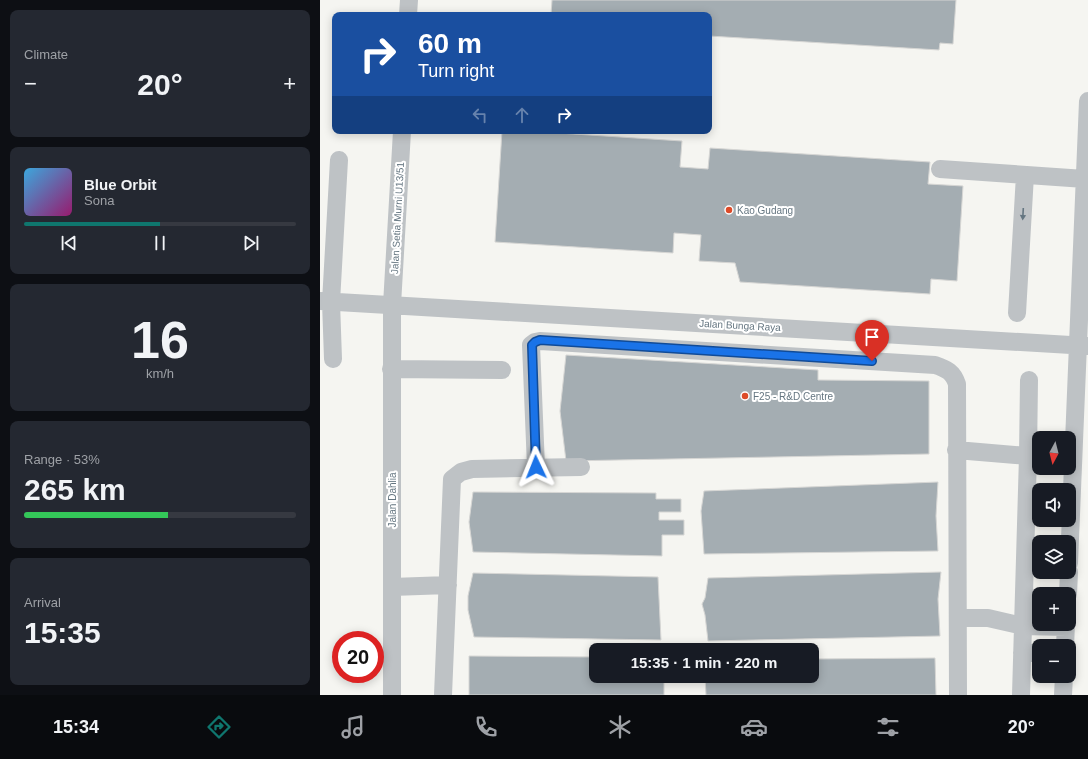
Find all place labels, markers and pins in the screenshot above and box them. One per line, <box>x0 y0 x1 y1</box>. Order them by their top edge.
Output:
marker: Kao Gudang <box>724 205 734 215</box>
place label: Kao Gudang <box>737 205 793 216</box>
pin <box>855 320 889 361</box>
marker: F25 - R&D Centre <box>740 391 750 401</box>
place label: F25 - R&D Centre <box>753 391 833 402</box>

